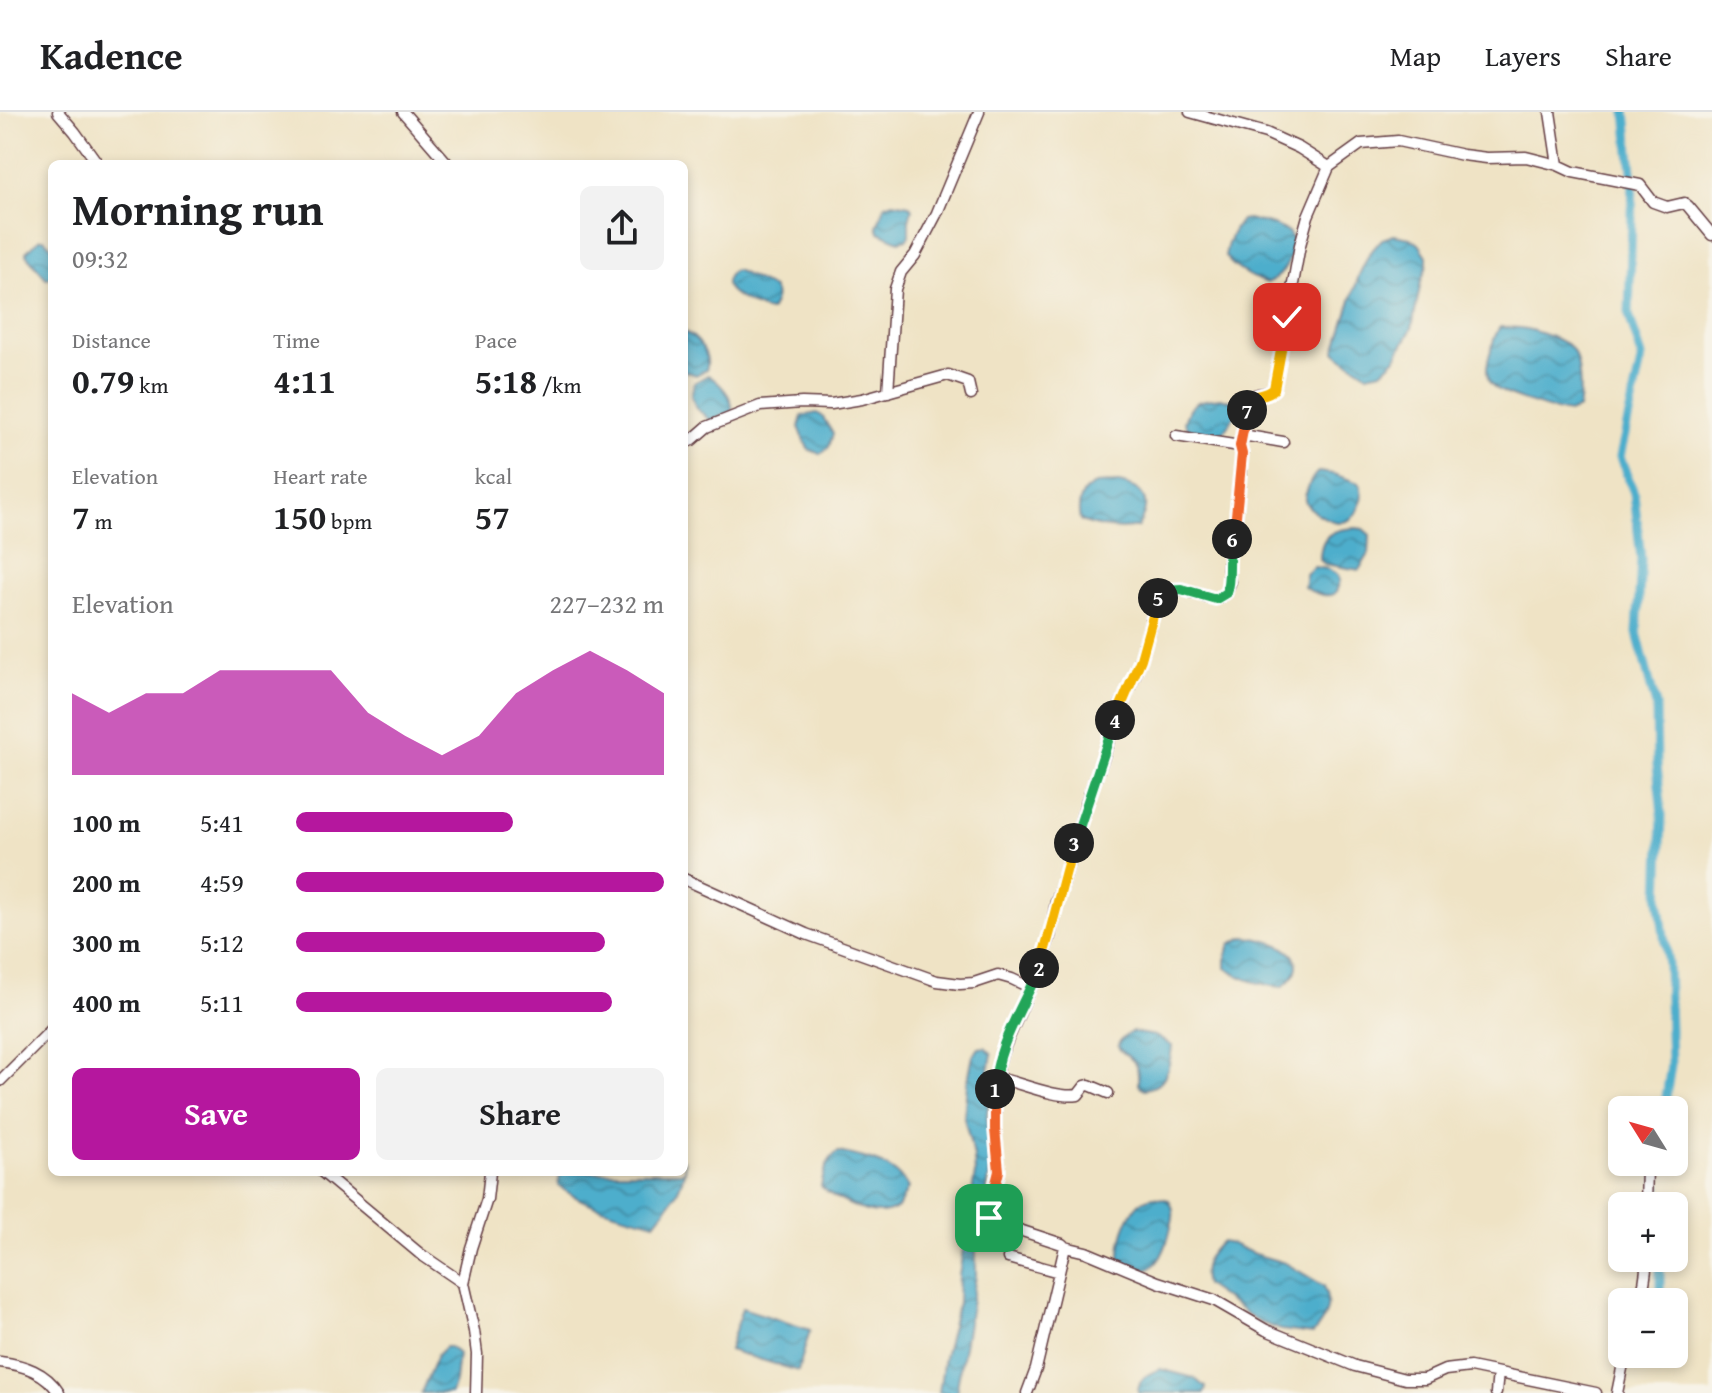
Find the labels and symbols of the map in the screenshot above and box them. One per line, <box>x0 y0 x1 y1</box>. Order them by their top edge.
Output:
pin <box>1253 283 1321 351</box>
pin: 7 <box>1227 390 1267 430</box>
pin: 6 <box>1212 519 1252 559</box>
pin: 5 <box>1138 578 1178 618</box>
pin: 4 <box>1095 700 1135 740</box>
pin: 3 <box>1054 823 1094 863</box>
pin: 2 <box>1019 948 1059 988</box>
pin: 1 <box>975 1069 1015 1109</box>
north arrow <box>1608 1096 1688 1176</box>
pin <box>955 1184 1023 1252</box>

